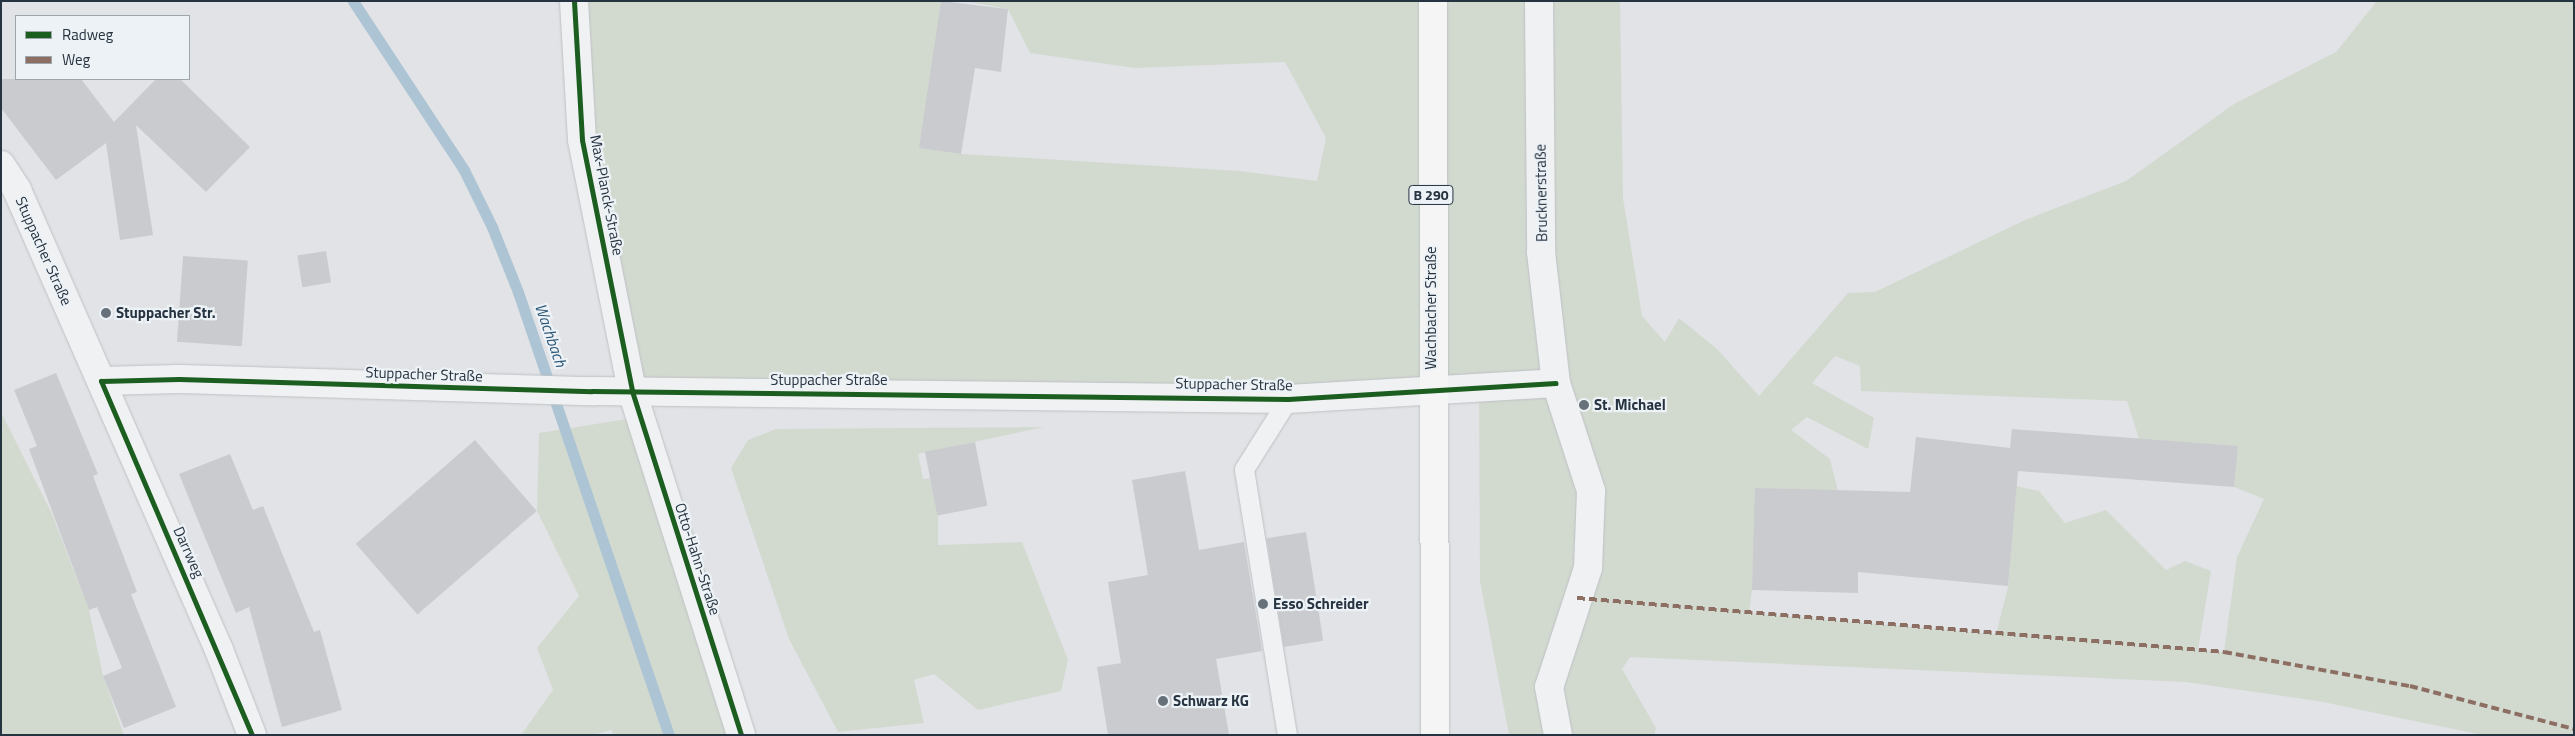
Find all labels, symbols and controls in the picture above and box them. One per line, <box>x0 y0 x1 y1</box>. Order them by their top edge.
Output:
legend <box>15 15 190 80</box>
text: Radweg <box>62 23 113 46</box>
text: Weg <box>62 48 90 71</box>
street label: Max-Planck-Straße <box>586 133 628 257</box>
street label: Brucknerstraße <box>1531 144 1551 242</box>
road number: B 290 <box>1407 184 1455 206</box>
street label: Stuppacher Straße <box>12 194 76 308</box>
street label: Wachbacher Straße <box>1422 246 1440 370</box>
water label: Wachbach <box>531 301 571 369</box>
place label: Stuppacher Str. <box>116 304 216 322</box>
marker: Stuppacher Str. <box>100 307 112 319</box>
street label: Stuppacher Straße <box>365 363 483 385</box>
street label: Stuppacher Straße <box>770 371 888 389</box>
street label: Stuppacher Straße <box>1175 374 1293 394</box>
place label: St. Michael <box>1594 396 1666 414</box>
marker: St. Michael <box>1578 399 1590 411</box>
street label: Otto-Hahn-Straße <box>671 501 725 617</box>
street label: Darrweg <box>170 524 208 580</box>
place label: Esso Schreider <box>1273 595 1368 613</box>
marker: Esso Schreider <box>1257 598 1269 610</box>
place label: Schwarz KG <box>1173 692 1249 710</box>
marker: Schwarz KG <box>1157 695 1169 707</box>

